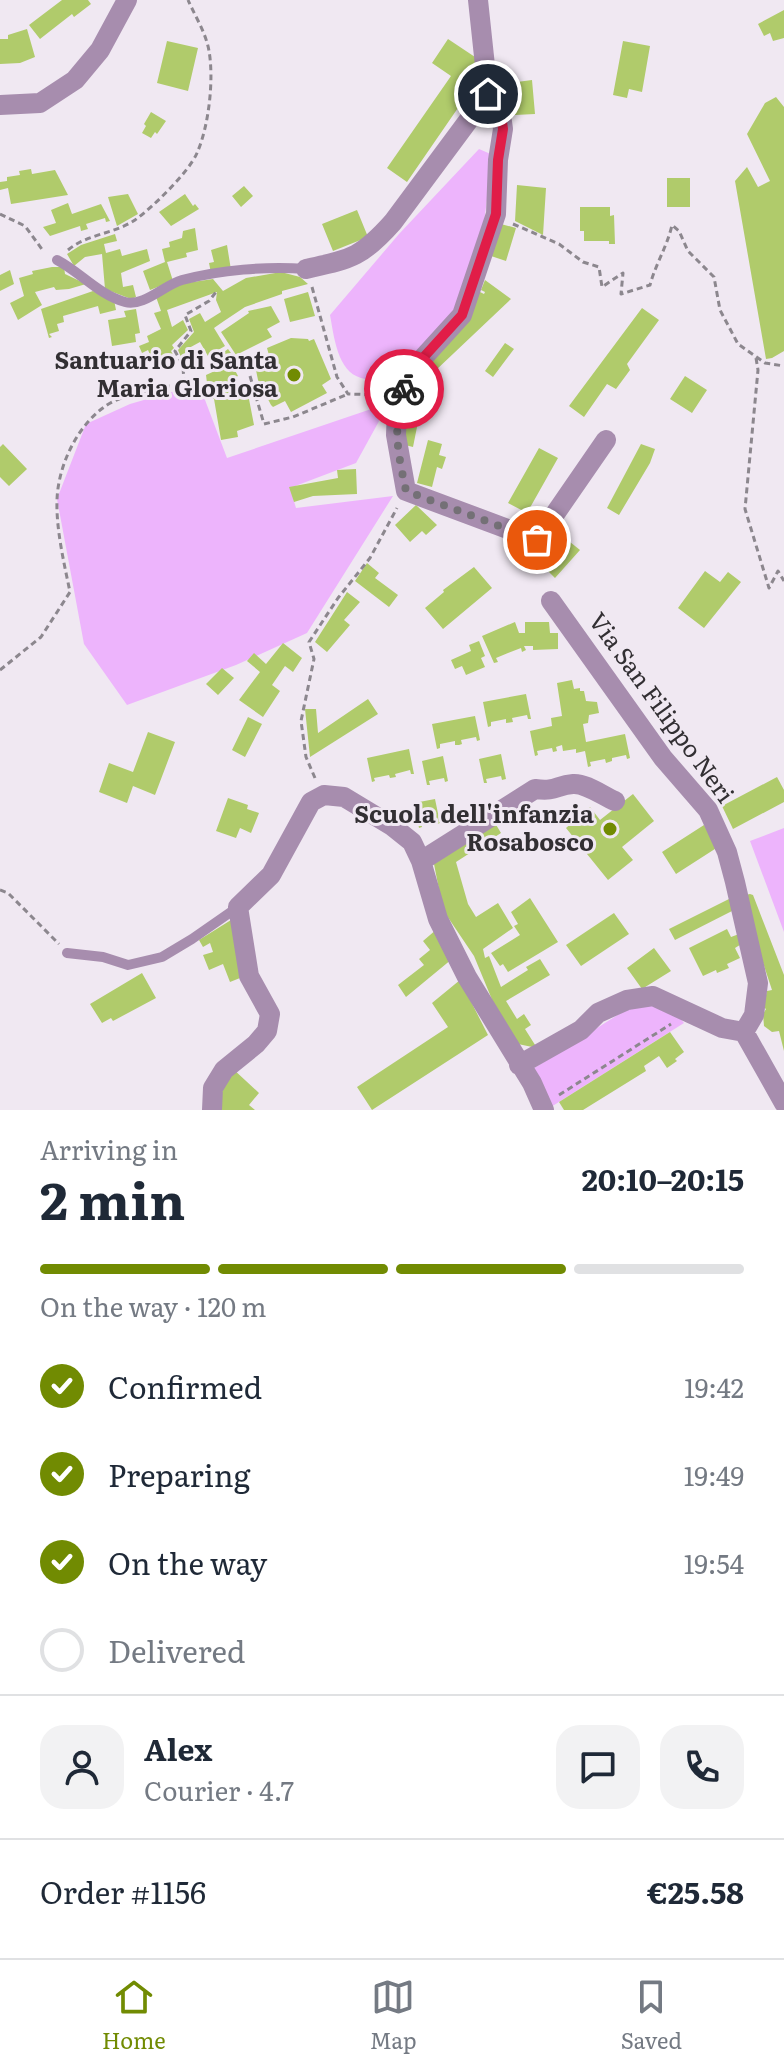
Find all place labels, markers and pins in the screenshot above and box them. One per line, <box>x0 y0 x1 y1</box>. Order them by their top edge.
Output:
pin <box>454 60 522 128</box>
place label: Santuario di Santa Maria Gloriosa <box>55 341 278 404</box>
marker: Santuario di Santa Maria Gloriosa <box>285 366 303 384</box>
pin <box>503 506 571 574</box>
place label: Scuola dell'infanzia Rosabosco <box>354 795 594 858</box>
marker: Scuola dell'infanzia Rosabosco <box>601 820 619 838</box>

